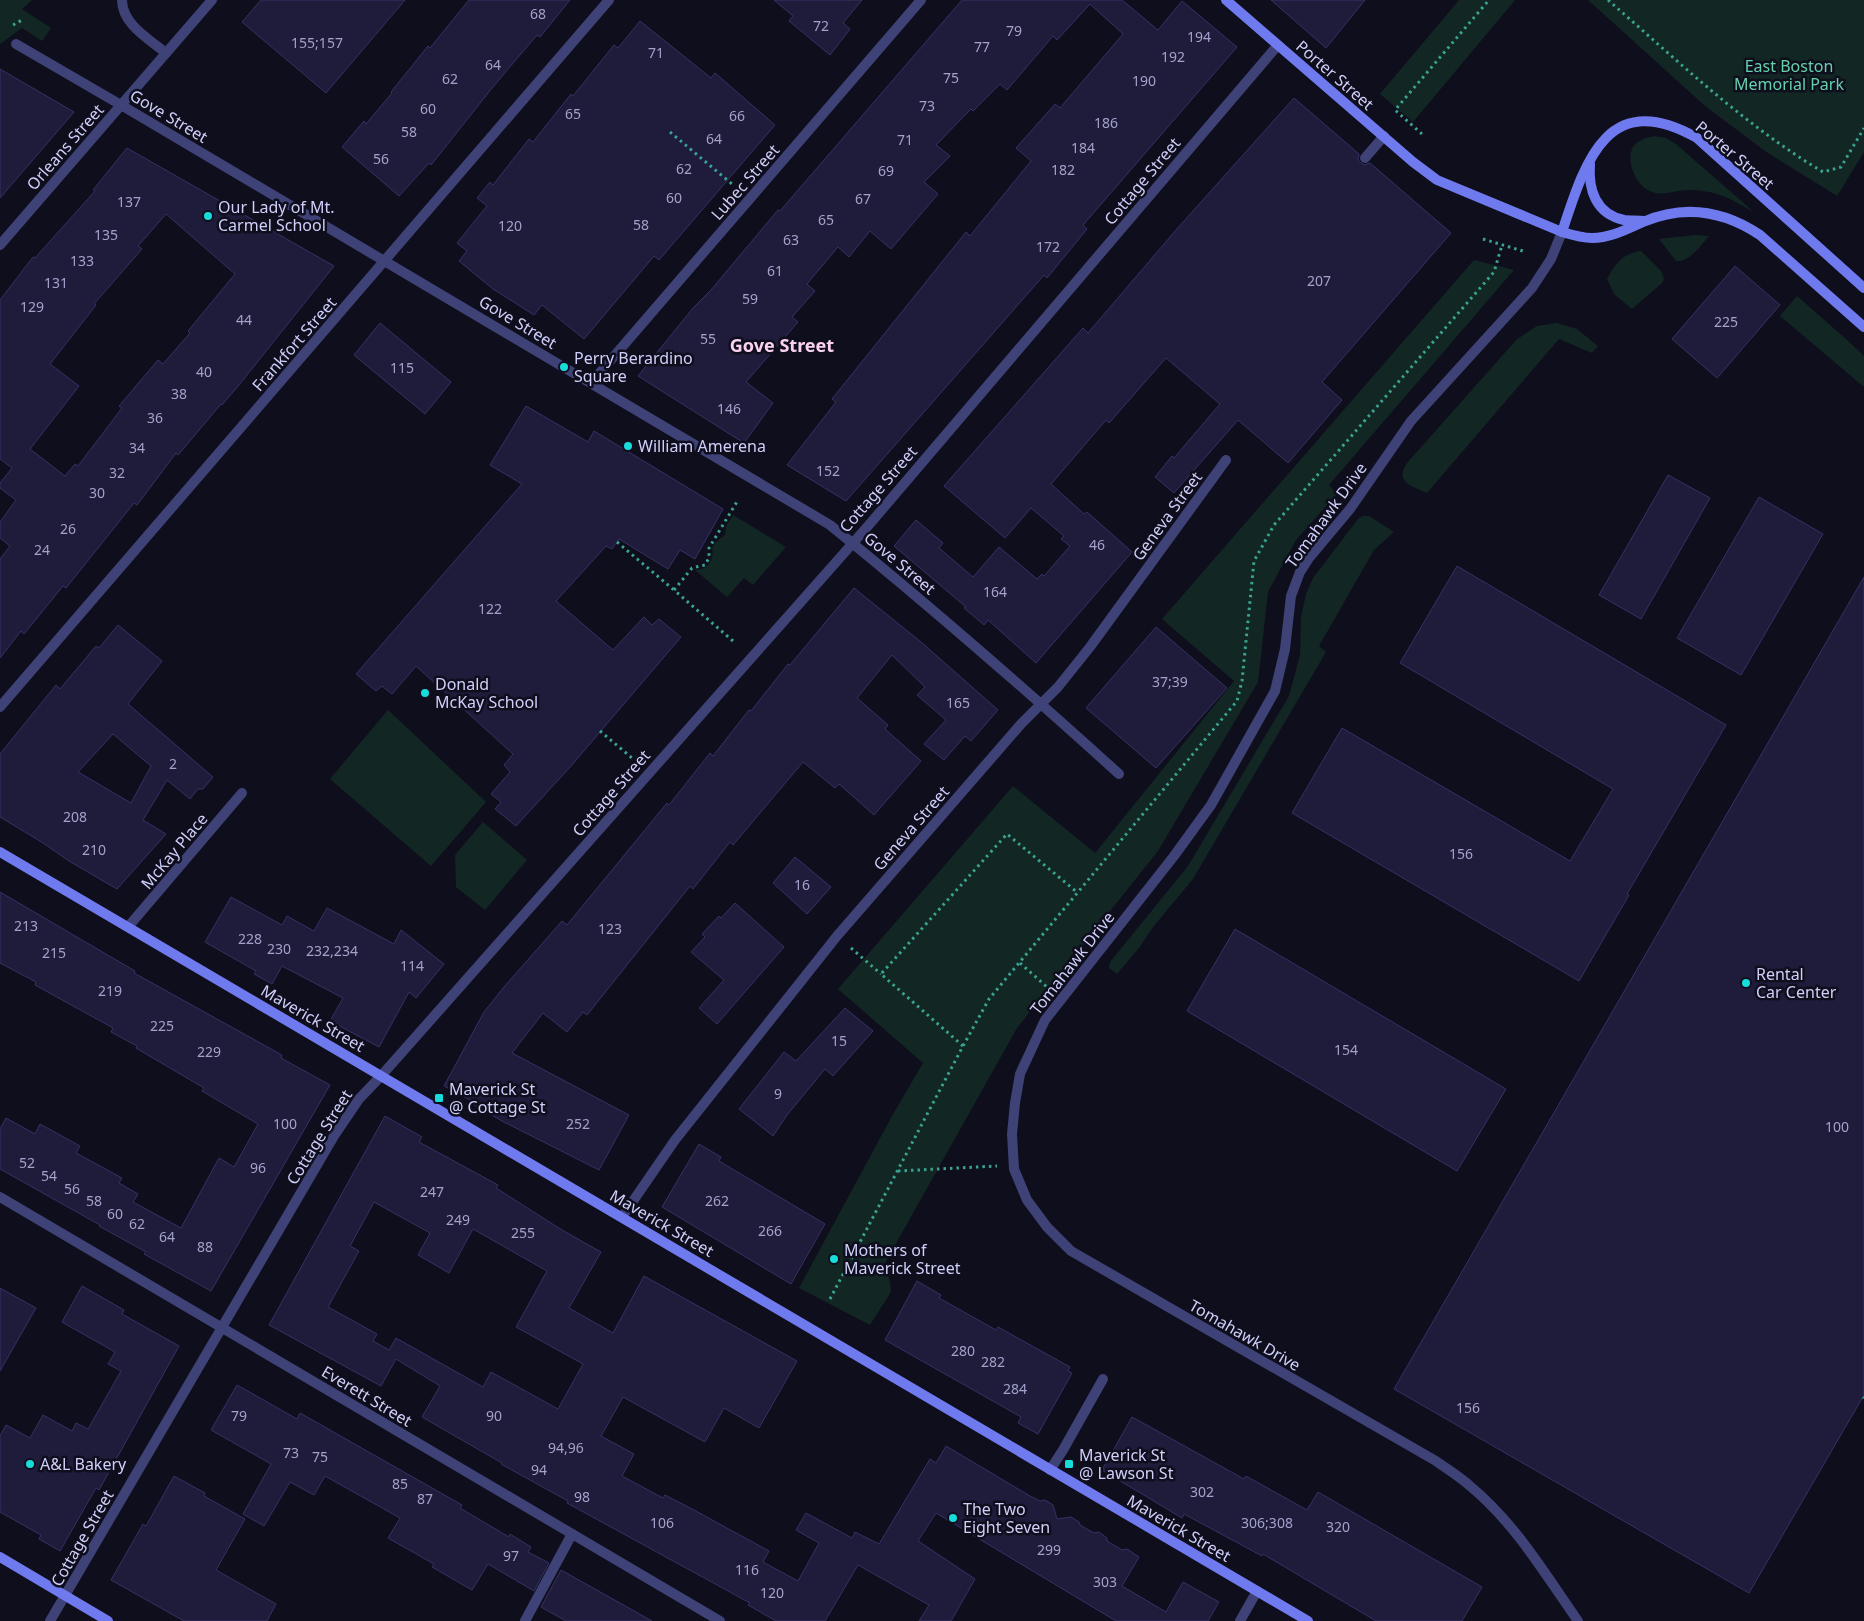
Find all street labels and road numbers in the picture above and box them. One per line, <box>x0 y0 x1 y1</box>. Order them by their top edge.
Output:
street label: Porter Street <box>1291 35 1379 115</box>
street label: Gove Street <box>126 84 212 148</box>
street label: Orleans Street <box>21 99 109 195</box>
street label: Porter Street <box>1691 116 1779 194</box>
street label: Cottage Street <box>1099 132 1185 229</box>
street label: Lubec Street <box>706 139 784 225</box>
street label: Gove Street <box>475 290 561 354</box>
street label: Frankfort Street <box>247 292 341 396</box>
street label: Cottage Street <box>834 441 922 537</box>
street label: Tomahawk Drive <box>1280 458 1372 572</box>
street label: Geneva Street <box>1127 467 1207 565</box>
street label: Gove Street <box>860 527 941 600</box>
street label: Cottage Street <box>567 745 655 841</box>
street label: Geneva Street <box>868 781 954 875</box>
street label: McKay Place <box>136 808 212 894</box>
street label: Tomahawk Drive <box>1025 907 1119 1019</box>
street label: Maverick Street <box>257 979 369 1057</box>
street label: Cottage Street <box>281 1085 357 1189</box>
street label: Maverick Street <box>606 1184 718 1262</box>
street label: Tomahawk Drive <box>1185 1294 1305 1376</box>
street label: Everett Street <box>318 1360 416 1432</box>
street label: Cottage Street <box>45 1486 119 1590</box>
street label: Maverick Street <box>1123 1489 1235 1567</box>

